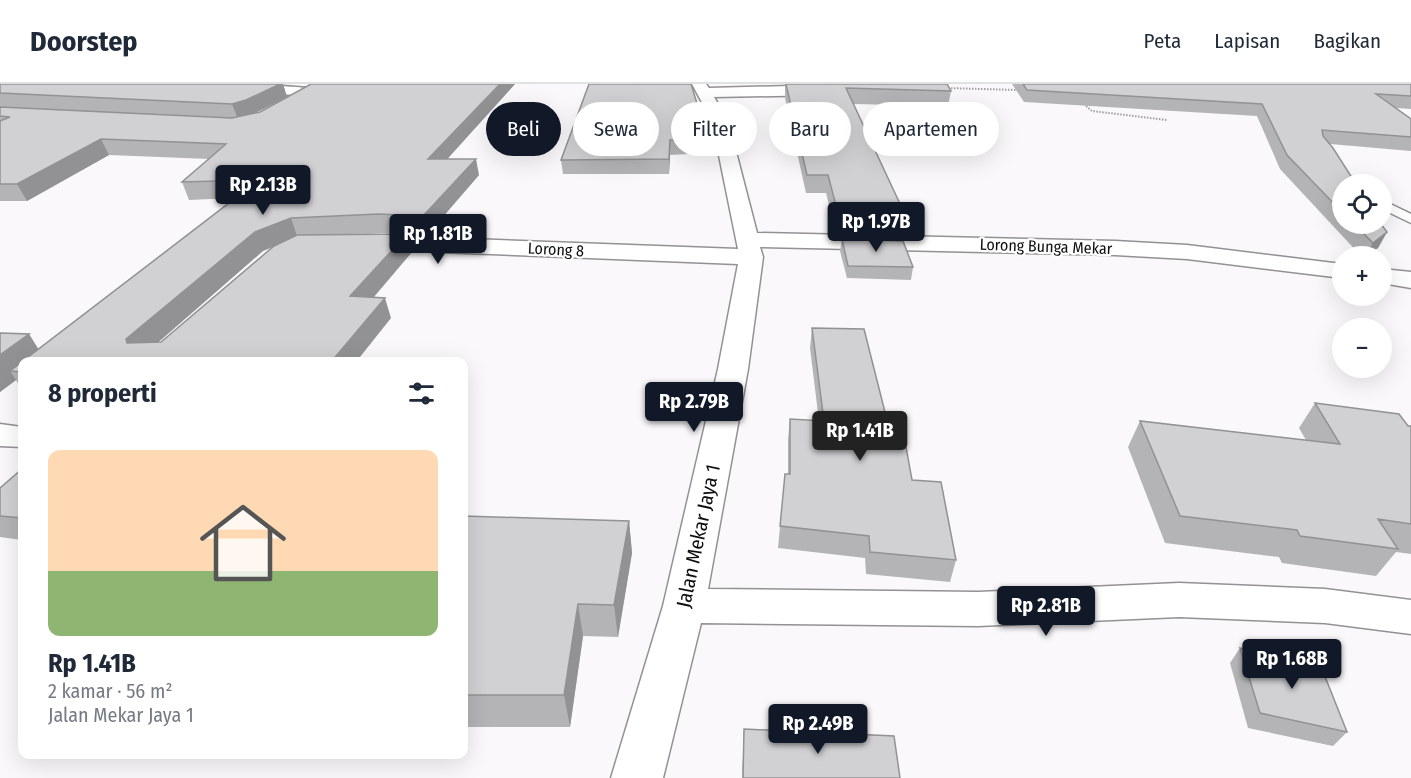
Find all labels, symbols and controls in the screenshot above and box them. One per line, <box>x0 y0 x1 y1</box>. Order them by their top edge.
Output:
text: Doorstep <box>30 25 138 58</box>
text: Peta <box>1144 28 1181 54</box>
text: Lapisan <box>1214 28 1280 54</box>
text: Bagikan <box>1313 28 1381 54</box>
chip: Beli <box>486 102 561 156</box>
chip: Sewa <box>573 102 659 156</box>
chip: Filter <box>671 102 757 156</box>
chip: Baru <box>769 102 851 156</box>
chip: Apartemen <box>863 102 999 156</box>
pin: Rp 2.13B <box>201 165 325 216</box>
text: Rp 2.13B <box>229 172 297 196</box>
map controls <box>1332 174 1392 378</box>
button: locate <box>1332 174 1392 234</box>
pin: Rp 1.97B <box>814 202 938 253</box>
text: Rp 1.97B <box>842 209 910 233</box>
pin: Rp 1.81B <box>376 214 500 265</box>
text: Rp 1.81B <box>403 221 473 245</box>
street label: Lorong Bunga Mekar <box>979 235 1113 258</box>
street label: Lorong 8 <box>527 239 585 260</box>
button: + <box>1332 246 1392 306</box>
button: − <box>1332 318 1392 378</box>
icon: filters <box>405 377 438 410</box>
text: 8 properti <box>48 378 157 409</box>
pin: Rp 2.79B <box>632 382 756 433</box>
text: Rp 2.79B <box>659 389 729 413</box>
pin: Rp 1.41B <box>798 411 922 462</box>
text: Rp 1.41B <box>826 418 894 442</box>
street label: Jalan Mekar Jaya 1 <box>671 462 725 610</box>
icon: home <box>189 489 297 597</box>
pin: Rp 2.81B <box>984 586 1108 637</box>
text: Rp 2.81B <box>1011 593 1081 617</box>
pin: Rp 1.68B <box>1230 639 1354 690</box>
text: Rp 1.68B <box>1256 646 1328 670</box>
text: Rp 1.41B <box>48 648 136 679</box>
text: 2 kamar · 56 m² <box>48 679 172 703</box>
text: Jalan Mekar Jaya 1 <box>48 703 194 727</box>
pin: Rp 2.49B <box>756 704 880 755</box>
text: Rp 2.49B <box>782 711 854 735</box>

